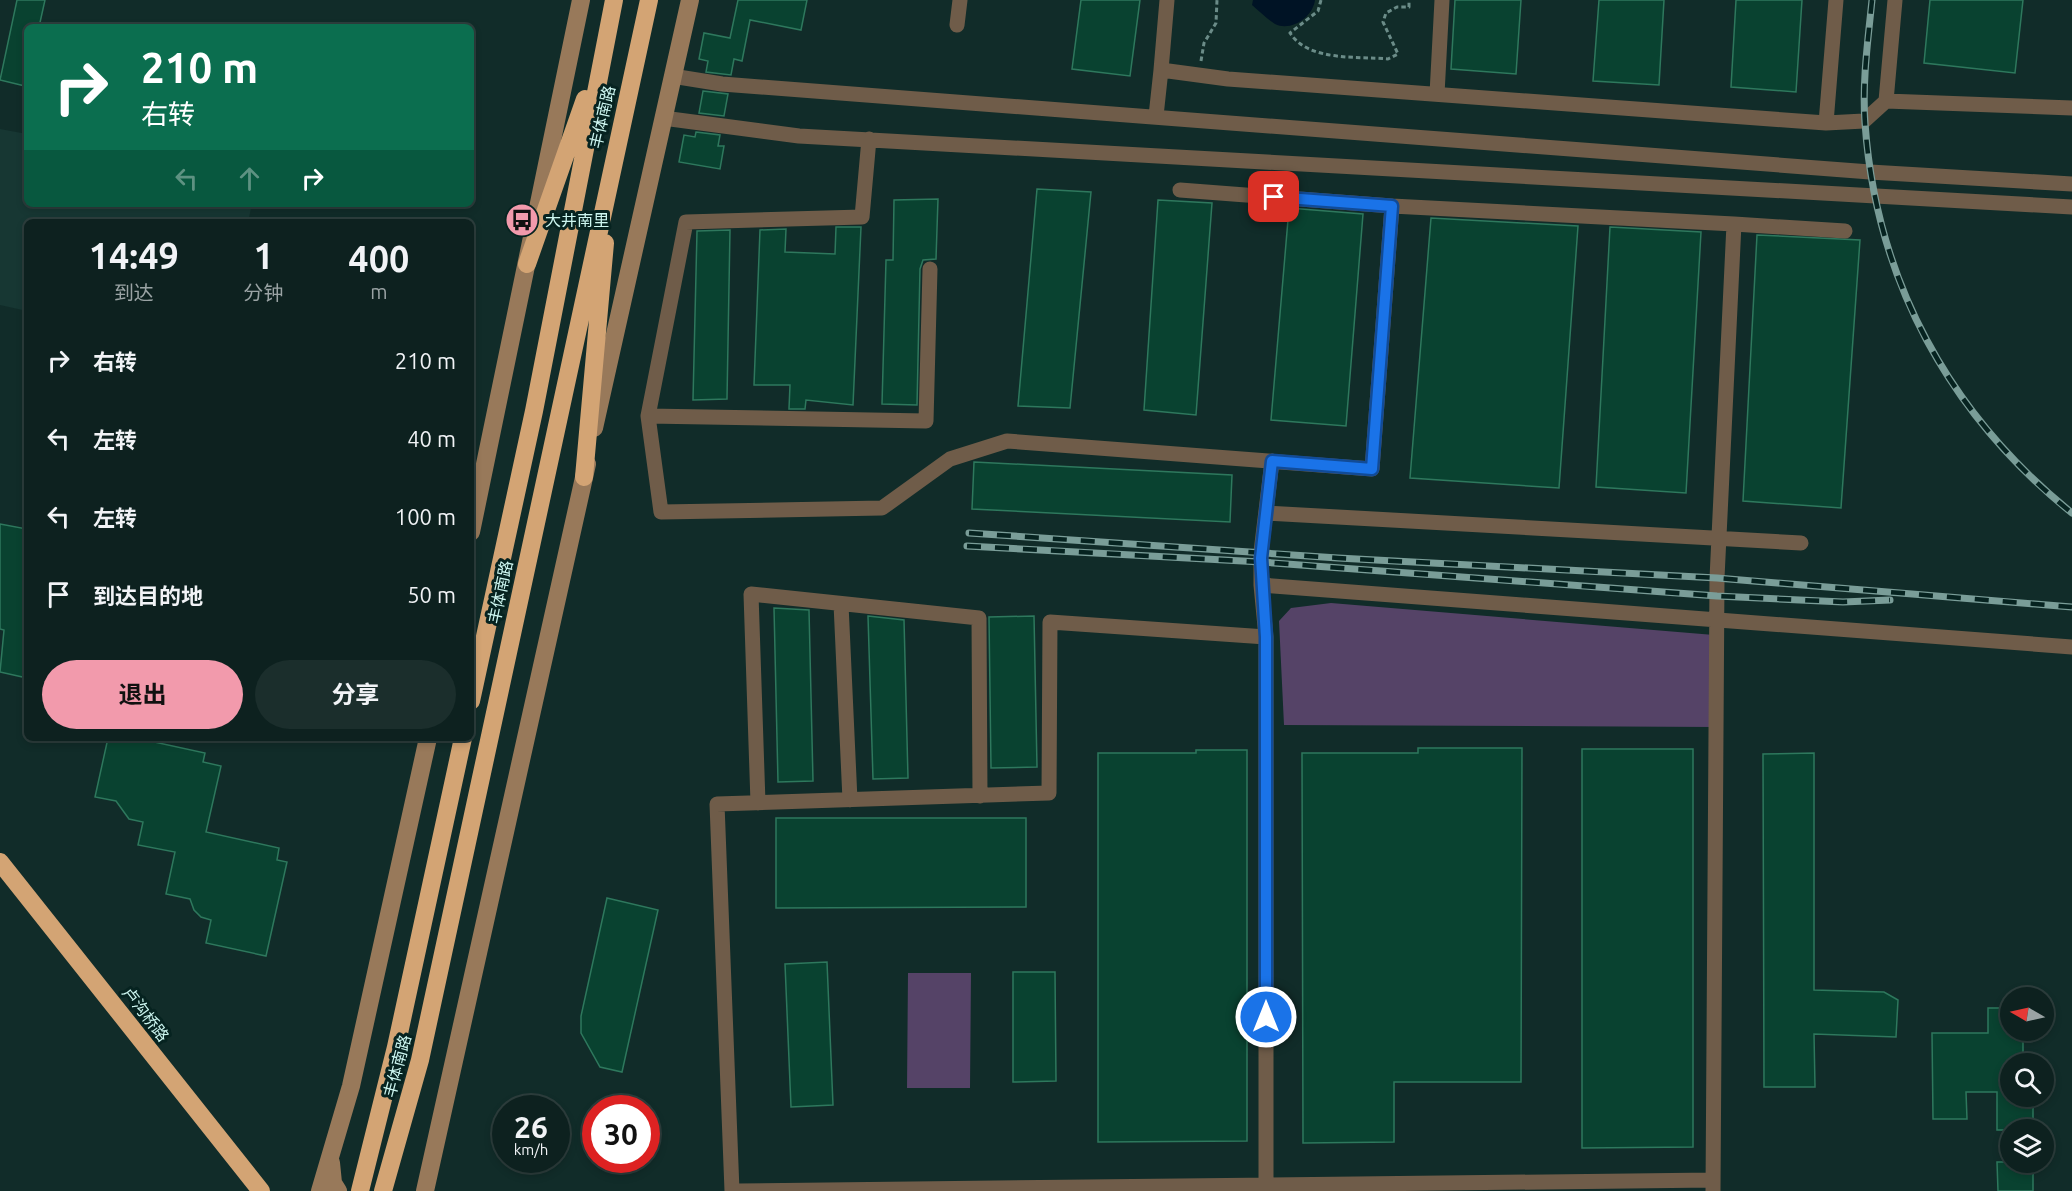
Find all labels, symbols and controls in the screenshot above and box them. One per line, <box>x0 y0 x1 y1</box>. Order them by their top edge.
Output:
text: 210 m <box>141 44 258 91</box>
icon: right <box>42 48 120 126</box>
street label: 丰体南路 <box>586 84 618 150</box>
text: 右转 <box>141 99 195 129</box>
icon: left <box>170 162 203 195</box>
icon: ahead <box>233 162 266 195</box>
icon: right <box>296 162 329 195</box>
pin <box>1248 171 1299 222</box>
icon: arrive <box>1257 180 1290 213</box>
bus stop icon: 大井南里 <box>504 202 540 238</box>
place label: 大井南里 <box>545 211 609 229</box>
text: 14:49 <box>89 235 179 276</box>
text: 1 <box>253 235 274 276</box>
text: 400 <box>348 238 409 279</box>
text: m <box>370 280 387 303</box>
text: 到达 <box>114 281 154 304</box>
text: 分钟 <box>244 281 284 304</box>
icon: right <box>42 344 75 377</box>
text: 210 m <box>395 348 456 373</box>
text: 右转 <box>93 349 137 374</box>
icon: left <box>42 422 75 455</box>
text: 40 m <box>407 426 456 451</box>
text: 左转 <box>93 427 137 452</box>
icon: left <box>42 500 75 533</box>
text: 100 m <box>395 504 456 529</box>
text: 左转 <box>93 505 137 530</box>
street label: 丰体南路 <box>485 559 515 625</box>
icon: arrive <box>42 578 75 611</box>
text: 50 m <box>407 582 456 607</box>
text: 到达目的地 <box>93 583 203 608</box>
button: 退出 <box>42 660 243 729</box>
button: 分享 <box>255 660 456 729</box>
street label: 卢沟桥路 <box>119 983 173 1045</box>
position arrow <box>1234 985 1298 1049</box>
north arrow <box>2000 987 2054 1041</box>
map controls <box>2000 987 2054 1173</box>
street label: 丰体南路 <box>380 1033 414 1099</box>
button: search <box>2000 1053 2054 1107</box>
speed limit sign: 30 <box>582 1095 660 1173</box>
text: 26 <box>514 1110 548 1144</box>
button: layers <box>2000 1119 2054 1173</box>
text: km/h <box>514 1141 548 1158</box>

